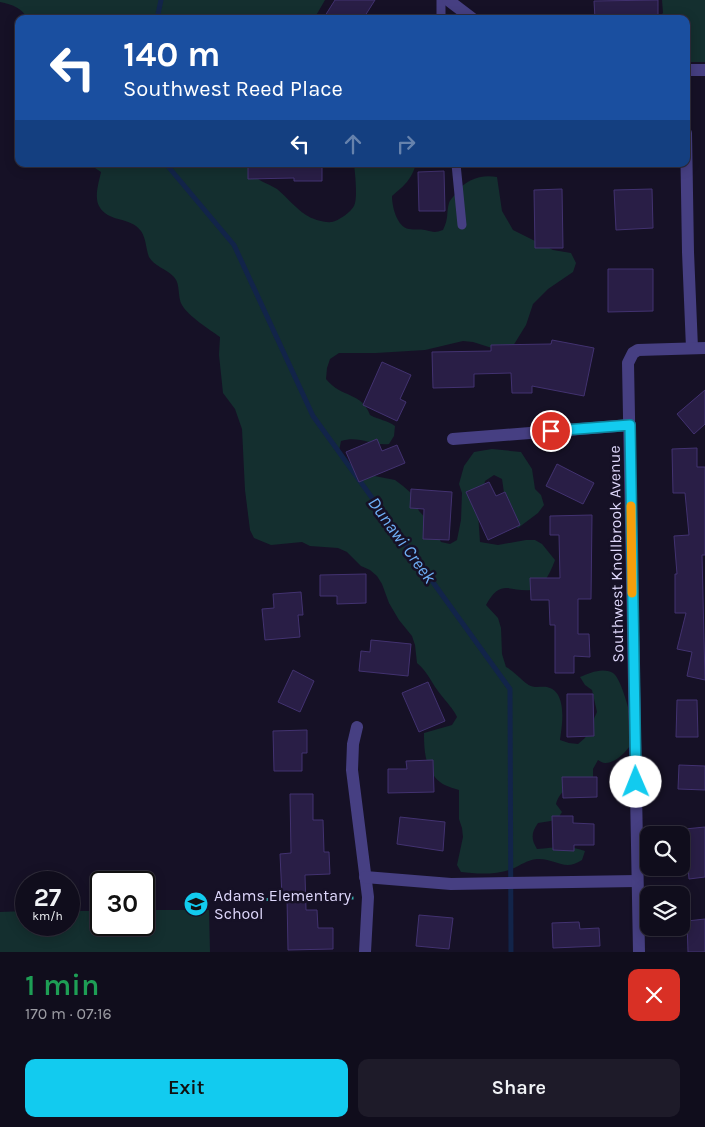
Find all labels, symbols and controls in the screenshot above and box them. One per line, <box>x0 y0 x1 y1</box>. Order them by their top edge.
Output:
text: 140 m <box>123 34 221 75</box>
icon: left <box>40 35 105 100</box>
text: Southwest Reed Place <box>123 76 343 102</box>
icon: left <box>286 130 314 158</box>
icon: ahead <box>339 130 367 158</box>
icon: right <box>392 130 420 158</box>
pin <box>530 410 572 452</box>
icon: arrive <box>537 417 565 445</box>
street label: Southwest Knollbrook Avenue <box>605 445 627 663</box>
water label: Dunawi Creek <box>363 492 441 588</box>
position arrow <box>609 755 661 807</box>
map controls <box>640 826 690 936</box>
button: search <box>640 826 690 876</box>
speed limit sign: 30 <box>90 871 155 936</box>
text: 27 <box>34 883 61 912</box>
place label: Adams Elementary School <box>214 886 352 923</box>
button: layers <box>640 886 690 936</box>
school or university icon: Adams Elementary School <box>183 891 209 917</box>
text: km/h <box>32 909 63 923</box>
text: 1 min <box>25 967 99 1003</box>
button: close <box>628 969 680 1021</box>
text: 170 m · 07:16 <box>25 1004 112 1023</box>
button: Exit <box>25 1059 348 1117</box>
button: Share <box>358 1059 680 1117</box>

